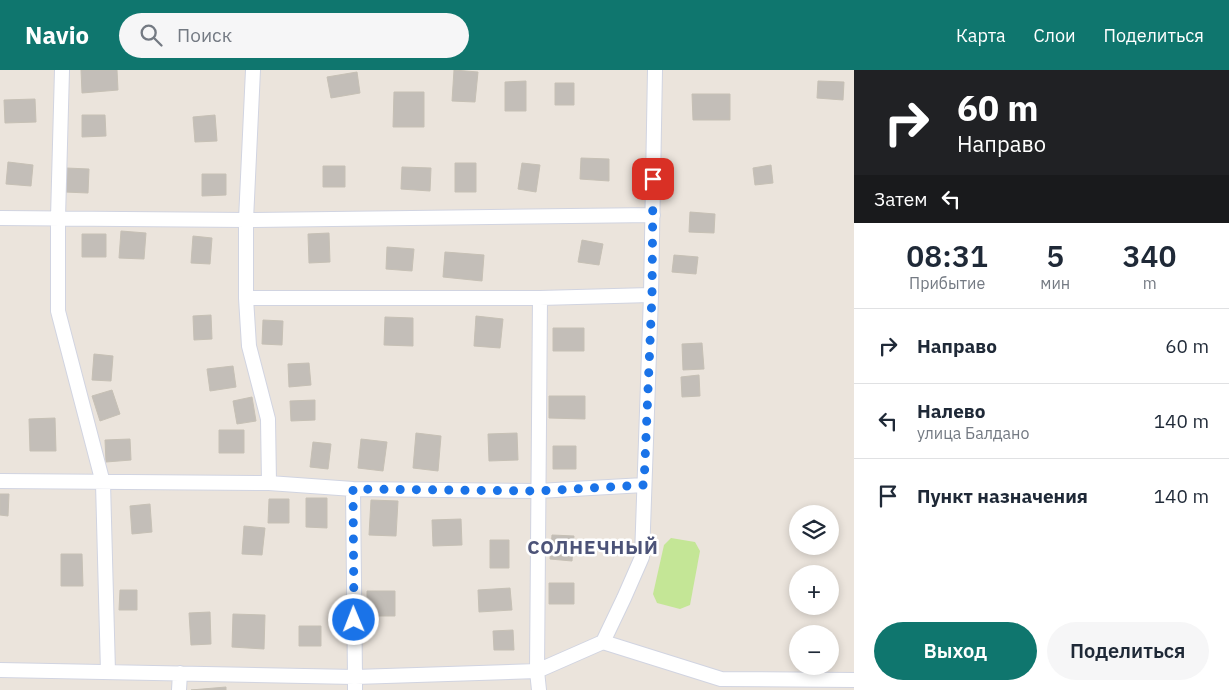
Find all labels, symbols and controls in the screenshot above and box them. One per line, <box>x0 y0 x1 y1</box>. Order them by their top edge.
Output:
search box <box>119 13 469 58</box>
text: Navio <box>25 19 89 51</box>
icon: search <box>137 21 165 49</box>
text: Поиск <box>177 23 232 47</box>
text: Карта <box>956 24 1006 47</box>
text: Слои <box>1034 24 1076 47</box>
text: Поделиться <box>1104 24 1204 47</box>
text: 60 m <box>957 85 1039 131</box>
icon: right <box>874 90 939 155</box>
text: Направо <box>957 129 1046 158</box>
pin <box>632 158 674 200</box>
icon: arrive <box>639 165 667 193</box>
icon: left <box>937 185 965 213</box>
text: Затем <box>874 187 927 211</box>
text: 08:31 <box>906 236 988 275</box>
text: 5 <box>1046 236 1064 275</box>
text: 340 <box>1123 236 1177 275</box>
text: Прибытие <box>909 273 985 293</box>
text: мин <box>1040 273 1070 293</box>
text: m <box>1143 273 1157 293</box>
icon: right <box>874 332 902 360</box>
text: Направо <box>917 334 997 358</box>
text: 60 m <box>1165 334 1209 358</box>
text: Налево <box>917 399 986 423</box>
icon: left <box>874 407 902 435</box>
text: 140 m <box>1154 409 1209 433</box>
text: улица Балдано <box>917 423 1029 443</box>
icon: arrive <box>874 482 902 510</box>
text: Пункт назначения <box>917 484 1088 508</box>
text: 140 m <box>1154 484 1209 508</box>
map controls <box>789 505 839 675</box>
button: layers <box>789 505 839 555</box>
district label: СОЛНЕЧНЫЙ <box>527 535 659 559</box>
button: + <box>789 565 839 615</box>
position arrow <box>327 593 379 645</box>
button: Выход <box>874 622 1037 680</box>
button: Поделиться <box>1047 622 1209 680</box>
button: − <box>789 625 839 675</box>

